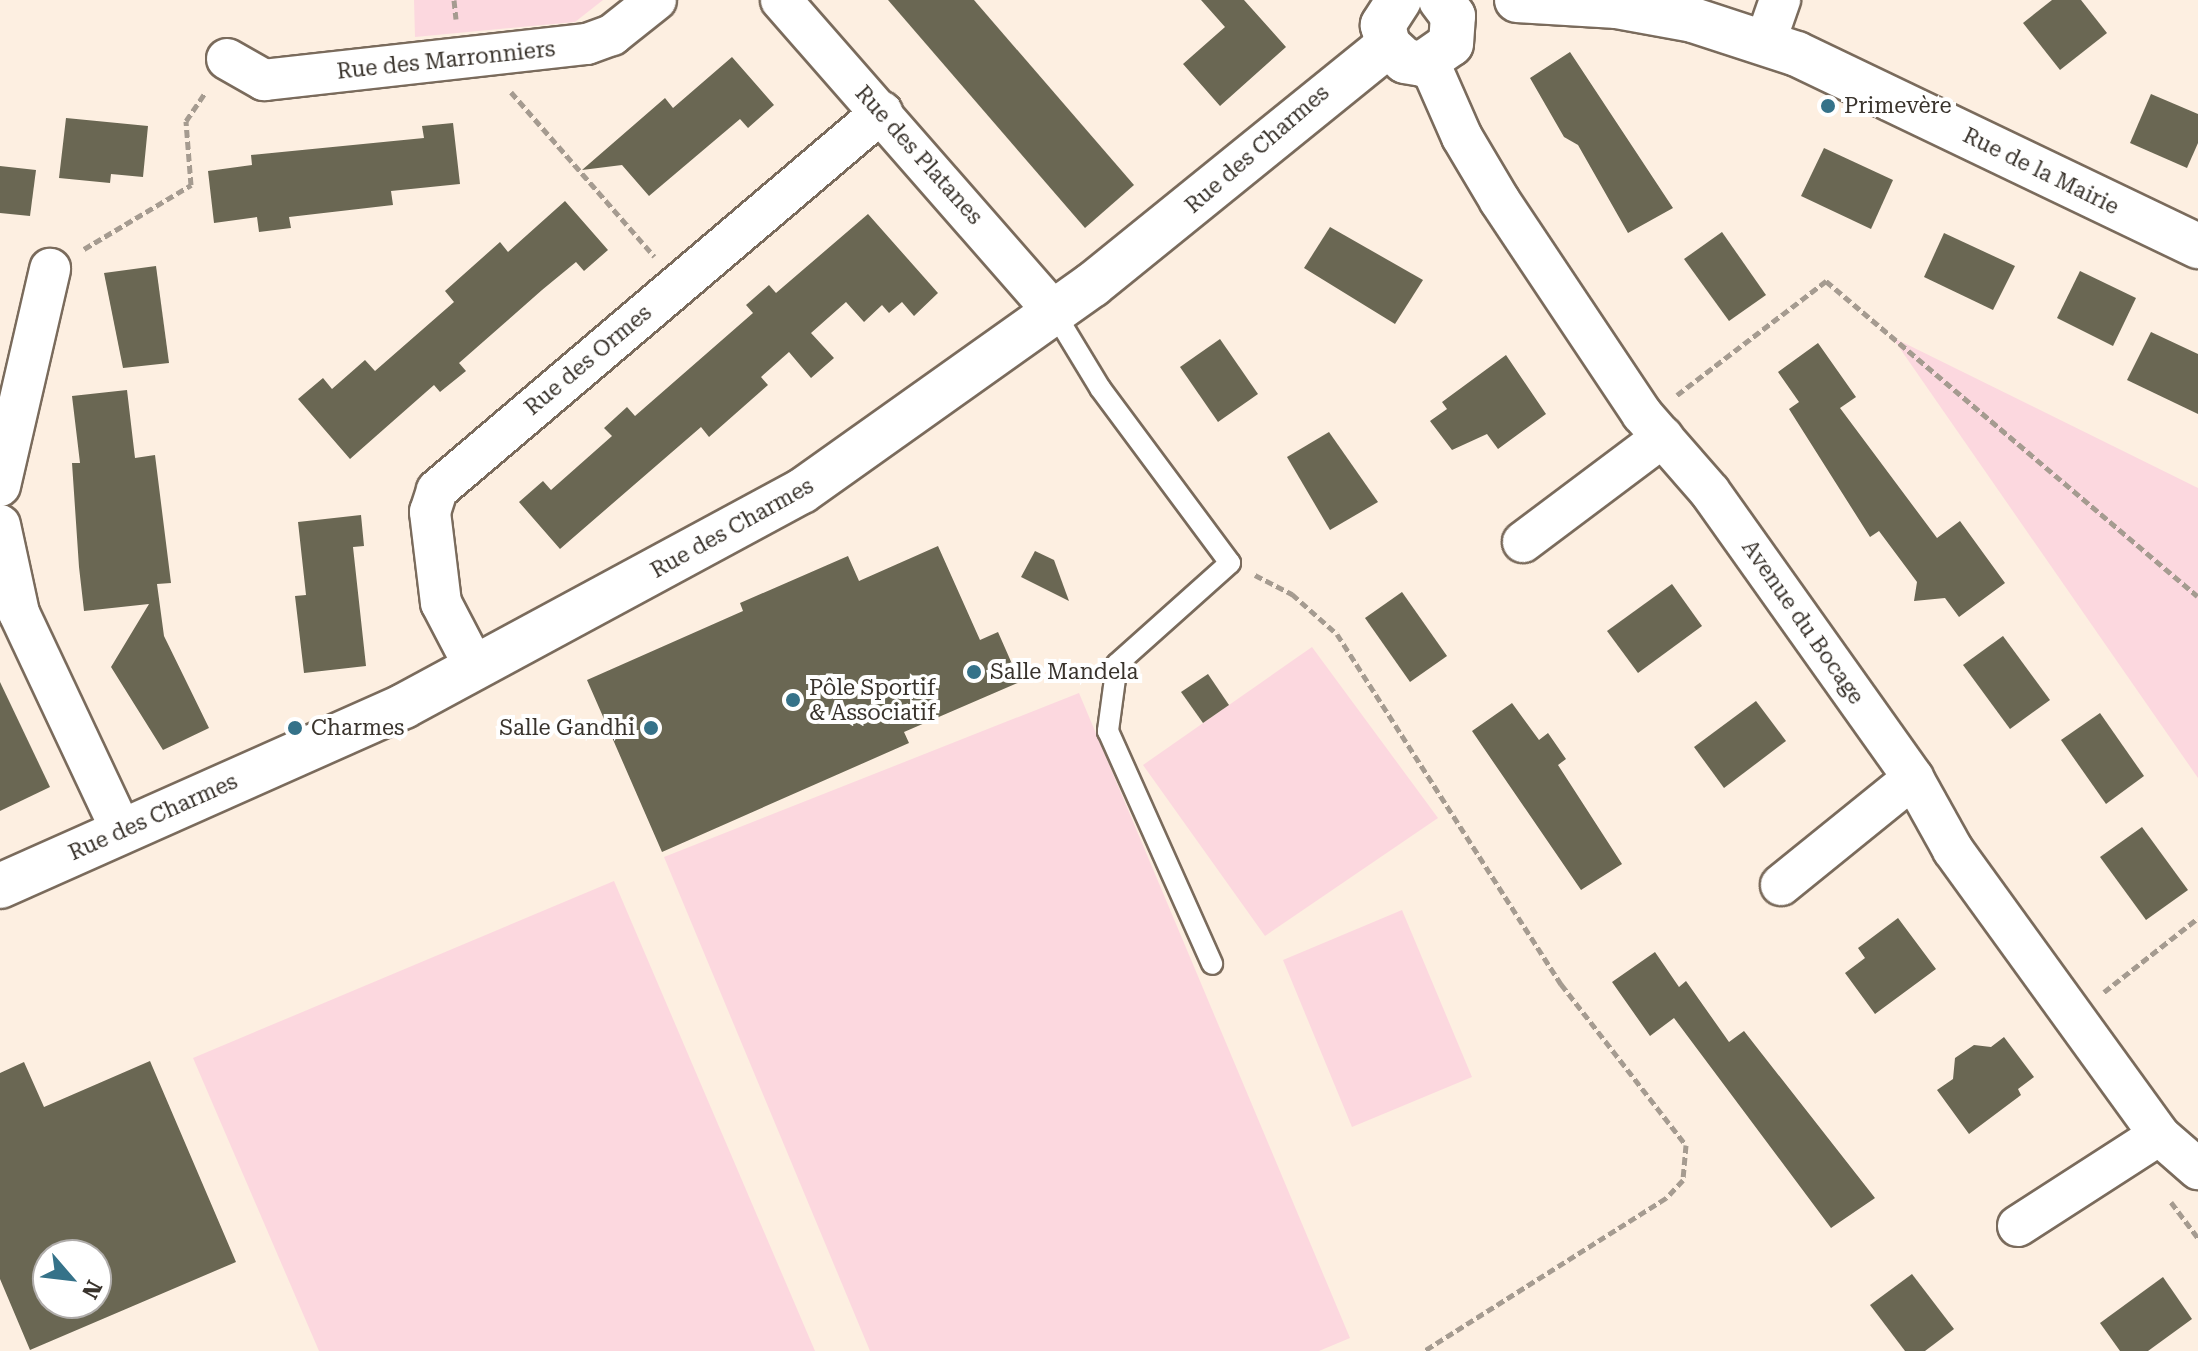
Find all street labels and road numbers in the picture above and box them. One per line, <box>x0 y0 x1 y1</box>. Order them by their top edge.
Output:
street label: Rue des Marronniers <box>336 35 556 85</box>
street label: Rue des Charmes <box>1180 79 1334 219</box>
street label: Rue des Platanes <box>850 80 988 230</box>
street label: Rue de la Mairie <box>1959 122 2123 220</box>
street label: Rue des Ormes <box>519 299 657 421</box>
street label: Rue des Charmes <box>646 472 818 584</box>
street label: Avenue du Bocage <box>1736 535 1870 709</box>
street label: Rue des Charmes <box>65 768 241 866</box>

